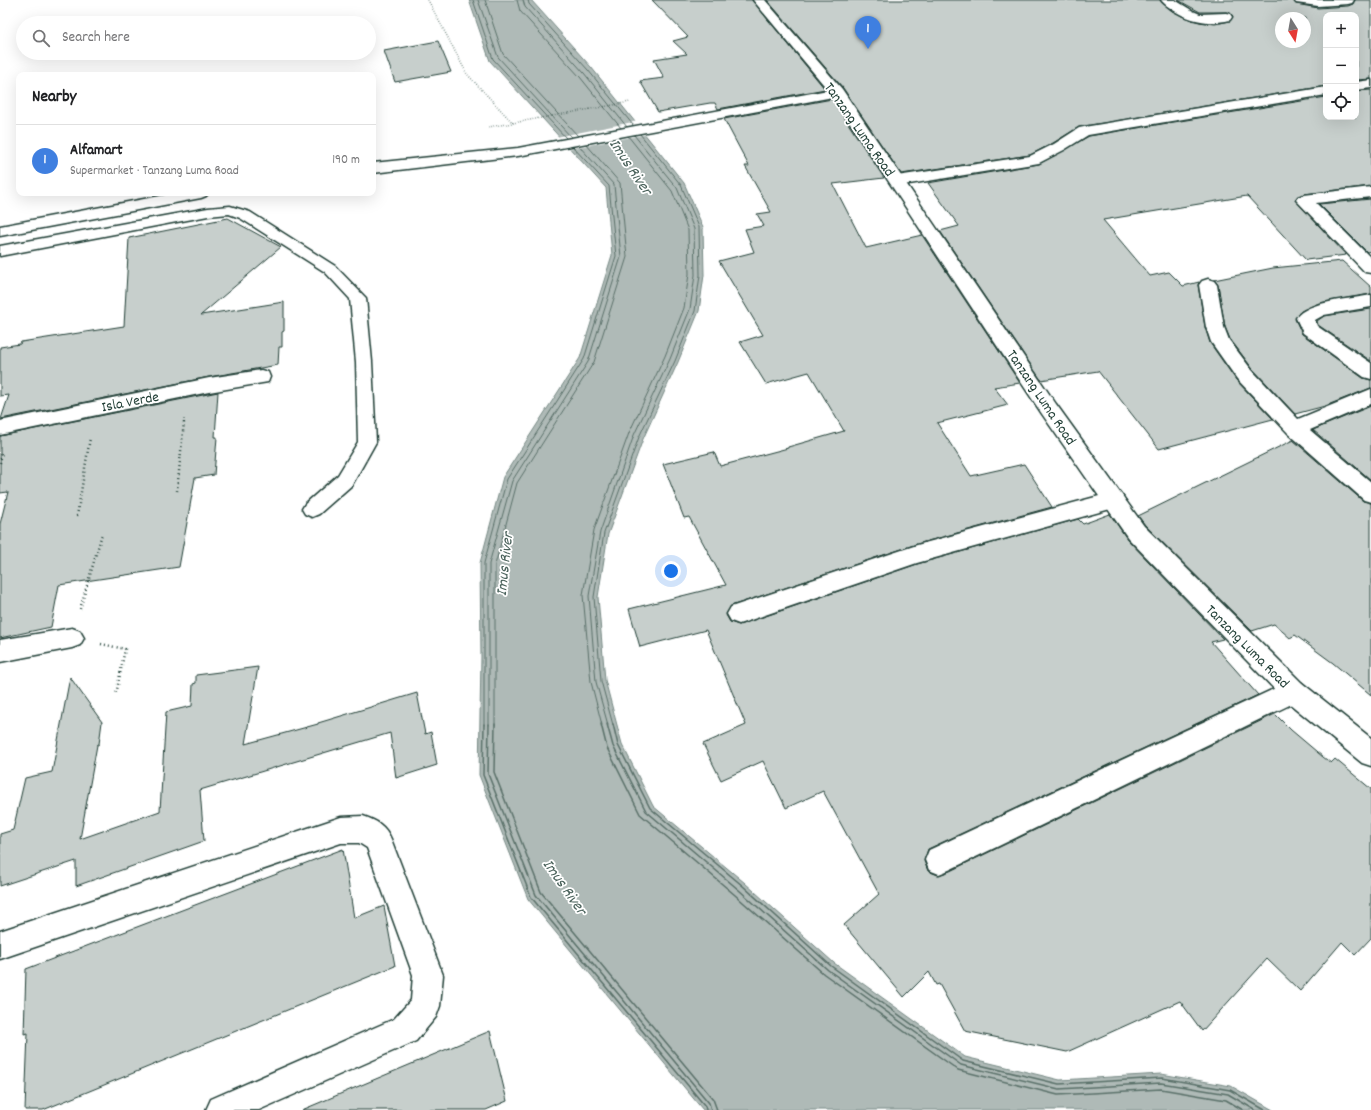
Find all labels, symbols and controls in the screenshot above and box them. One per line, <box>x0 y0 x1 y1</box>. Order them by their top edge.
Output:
north arrow <box>1275 12 1311 48</box>
map controls <box>1323 12 1359 120</box>
button: + <box>1323 12 1359 48</box>
search box <box>16 16 376 60</box>
pin: 1 <box>855 16 881 49</box>
icon: search <box>30 27 52 49</box>
text: Search here <box>62 27 130 49</box>
button: − <box>1323 48 1359 84</box>
street label: Tanzang Luma Road <box>817 78 899 182</box>
button: locate <box>1323 84 1359 120</box>
text: Nearby <box>32 86 76 110</box>
water label: Imus River <box>603 135 658 202</box>
text: Alfamart <box>70 140 123 162</box>
text: 1 <box>44 151 46 170</box>
text: 190 m <box>332 151 360 170</box>
text: Supermarket · Tanzang Luma Road <box>70 162 239 181</box>
street label: Tanzang Luma Road <box>1000 346 1081 450</box>
street label: Isla Verde <box>100 387 161 419</box>
water label: Imus River <box>491 529 520 597</box>
your location <box>661 561 681 581</box>
street label: Tanzang Luma Road <box>1200 600 1294 694</box>
water label: Imus River <box>536 855 593 922</box>

